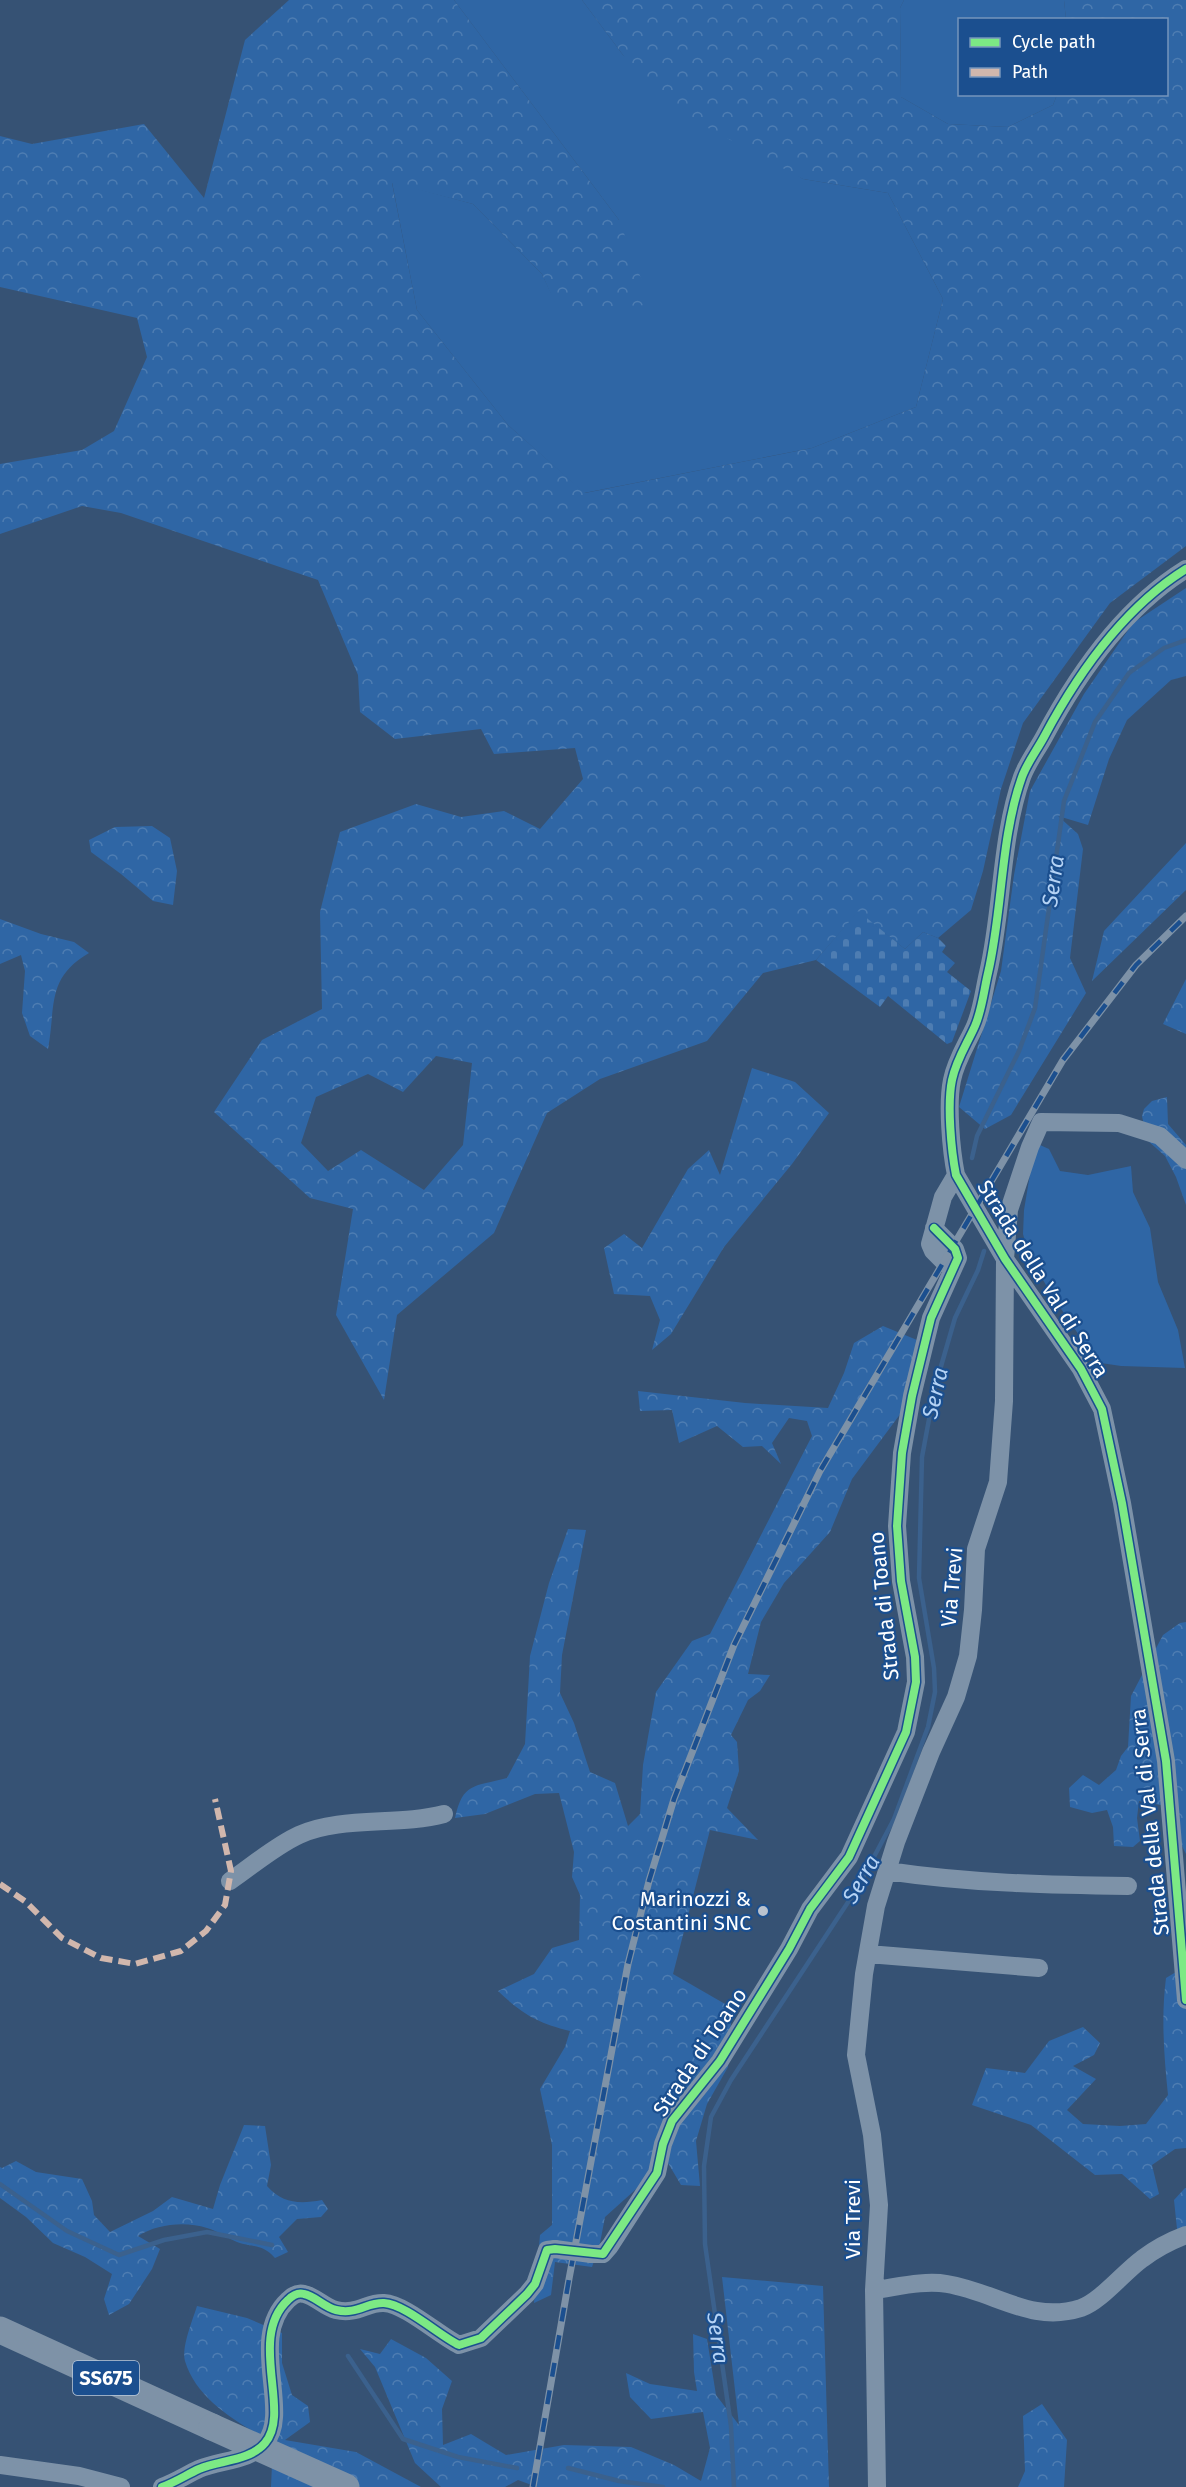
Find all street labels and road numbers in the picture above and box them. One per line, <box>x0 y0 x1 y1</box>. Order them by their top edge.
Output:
street label: Strada della Val di Serra <box>972 1175 1114 1383</box>
street label: Strada di Toano <box>863 1530 905 1682</box>
street label: Via Trevi <box>936 1546 968 1628</box>
street label: Strada della Val di Serra <box>1125 1707 1175 1937</box>
street label: Strada di Toano <box>648 1983 752 2121</box>
street label: Via Trevi <box>840 2179 866 2259</box>
road number: SS675 <box>73 2361 139 2395</box>

